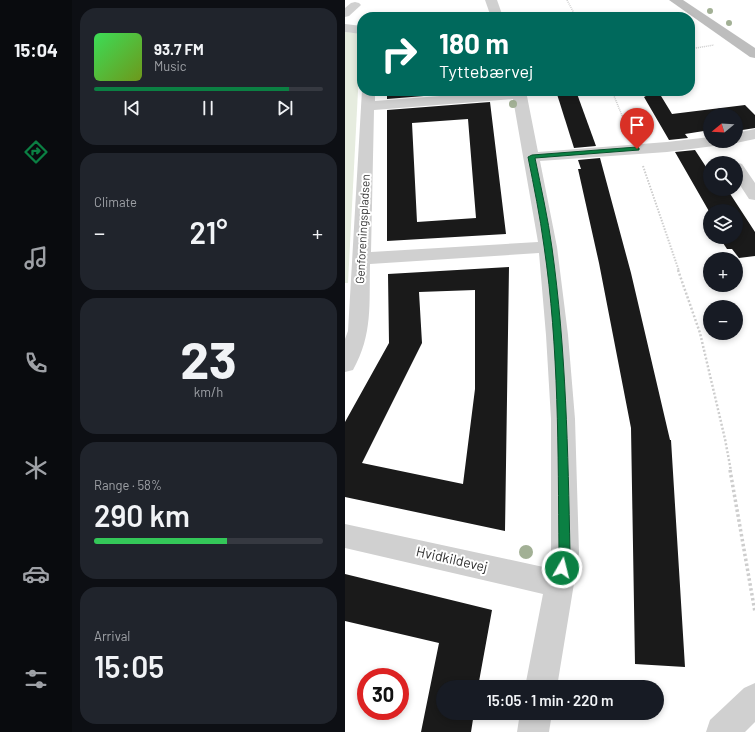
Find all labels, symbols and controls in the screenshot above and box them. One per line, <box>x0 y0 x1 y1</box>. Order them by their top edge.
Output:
text: 180 m <box>439 26 509 60</box>
icon: right <box>373 28 425 80</box>
text: 15:04 <box>14 39 58 61</box>
text: 93.7 FM <box>154 40 204 58</box>
text: Music <box>154 58 187 74</box>
text: Tyttebærvej <box>439 60 533 82</box>
icon: previous <box>121 97 143 119</box>
icon: pause <box>197 97 219 119</box>
icon: next <box>274 97 296 119</box>
pin <box>620 108 654 149</box>
north arrow <box>703 108 743 148</box>
map controls <box>703 108 743 340</box>
icon: arrive <box>626 114 648 136</box>
icon: directions <box>22 138 50 166</box>
button: search <box>703 156 743 196</box>
street label: Genforeningspladsen <box>352 174 372 284</box>
text: Climate <box>94 194 137 210</box>
button: layers <box>703 204 743 244</box>
text: 21° <box>189 214 228 250</box>
text: − <box>94 219 105 245</box>
text: + <box>312 219 323 245</box>
icon: music <box>22 244 50 272</box>
button: + <box>703 252 743 292</box>
button: − <box>703 300 743 340</box>
text: 23 <box>180 327 237 389</box>
icon: phone <box>22 349 50 377</box>
text: km/h <box>194 384 223 400</box>
icon: climate <box>22 454 50 482</box>
text: Range · 58% <box>94 477 162 493</box>
text: 290 km <box>94 497 190 533</box>
street label: Hvidkildevej <box>415 542 490 575</box>
position arrow <box>541 547 583 589</box>
icon: car <box>22 560 50 588</box>
text: Arrival <box>94 628 130 644</box>
text: 15:05 <box>94 648 164 684</box>
icon: filters <box>22 665 50 693</box>
speed limit sign: 30 <box>357 668 409 720</box>
text: 15:05 · 1 min · 220 m <box>486 691 614 709</box>

